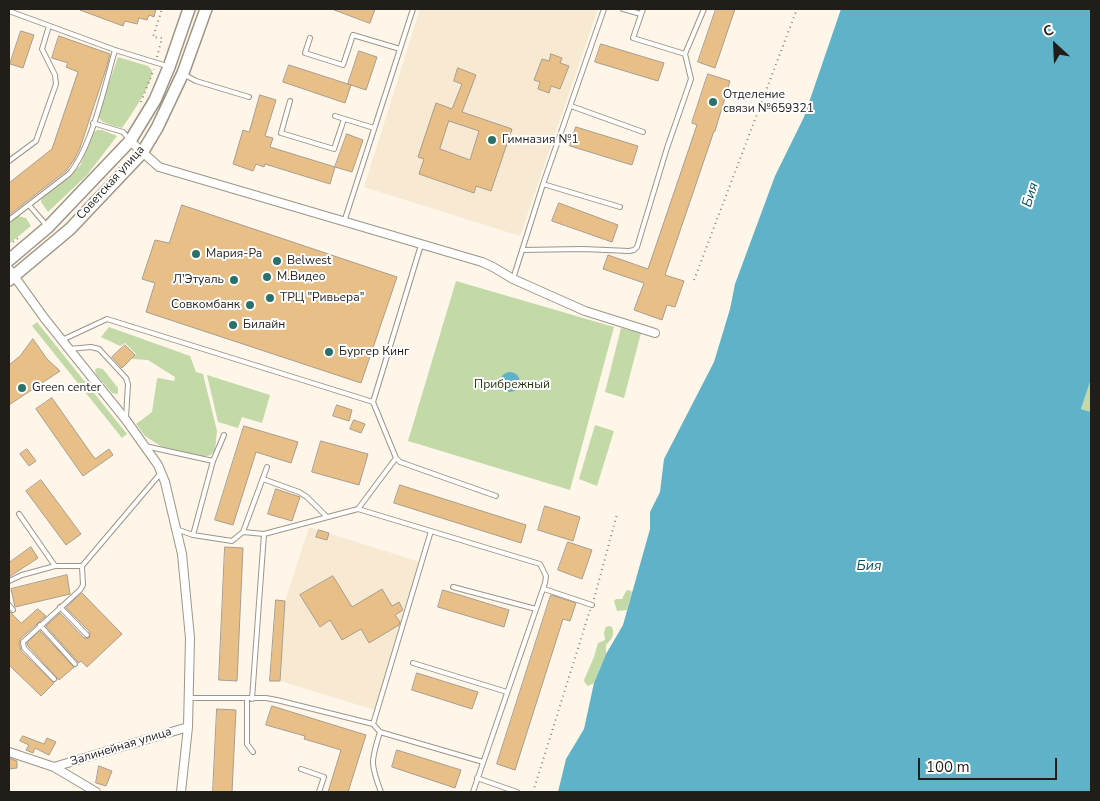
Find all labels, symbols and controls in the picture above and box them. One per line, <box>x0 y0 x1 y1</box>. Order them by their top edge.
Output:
north arrow <box>1030 20 1080 70</box>
text: С <box>1040 20 1057 42</box>
place label: Отделение связи №659321 <box>723 88 814 116</box>
marker: Отделение связи №659321 <box>707 96 719 108</box>
place label: Гимназия №1 <box>502 133 579 147</box>
marker: Гимназия №1 <box>486 134 498 146</box>
street label: Советская улица <box>74 143 148 223</box>
water label: Бия <box>1019 181 1043 209</box>
place label: Мария-Ра <box>206 247 262 261</box>
marker: Мария-Ра <box>190 248 202 260</box>
place label: Belwest <box>287 254 331 268</box>
marker: Belwest <box>271 255 283 267</box>
place label: М.Видео <box>277 270 326 284</box>
marker: М.Видео <box>261 271 273 283</box>
place label: Л'Этуаль <box>173 273 224 287</box>
marker: Л'Этуаль <box>228 274 240 286</box>
place label: ТРЦ "Ривьера" <box>280 291 364 305</box>
marker: ТРЦ "Ривьера" <box>264 292 276 304</box>
place label: Совкомбанк <box>171 298 240 312</box>
marker: Совкомбанк <box>244 299 256 311</box>
place label: Билайн <box>243 318 285 332</box>
marker: Билайн <box>227 319 239 331</box>
place label: Бургер Кинг <box>339 345 409 359</box>
marker: Бургер Кинг <box>323 346 335 358</box>
park label: Прибрежный <box>474 378 550 392</box>
place label: Green center <box>32 381 101 395</box>
marker: Green center <box>16 382 28 394</box>
water label: Бия <box>857 559 881 575</box>
street label: Залинейная улица <box>69 725 173 769</box>
scale bar <box>920 748 1059 780</box>
text: 100 m <box>926 757 970 777</box>

